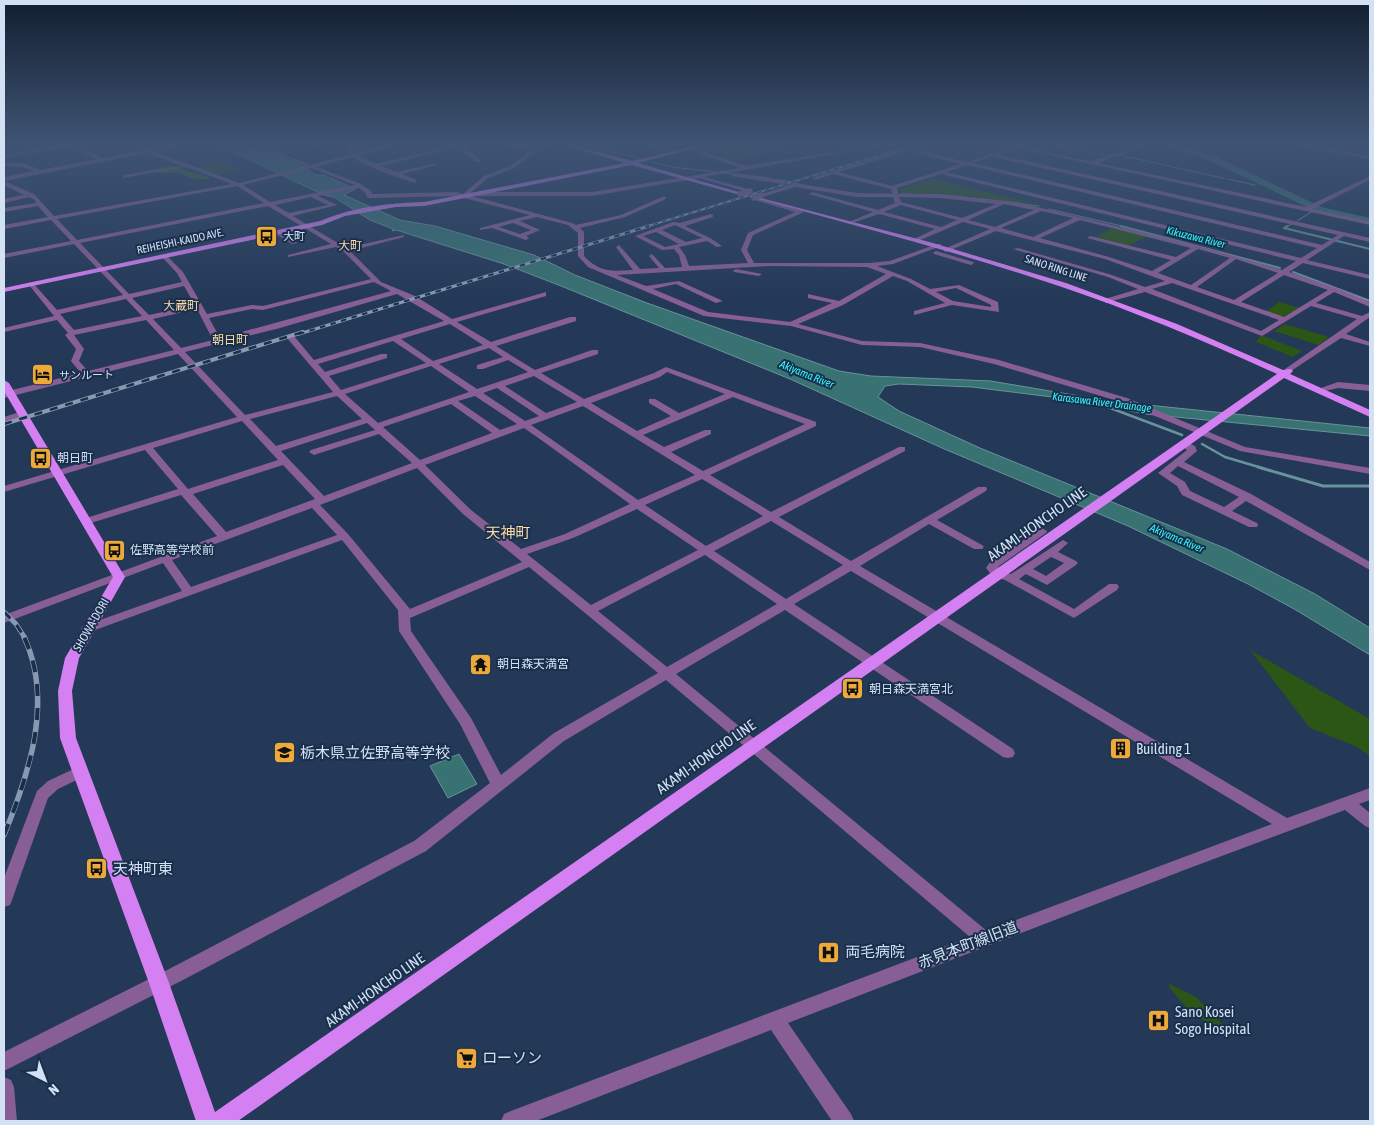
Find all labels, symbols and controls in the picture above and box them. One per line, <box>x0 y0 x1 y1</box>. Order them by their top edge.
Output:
bus stop icon: 大町 <box>255 224 279 248</box>
water label: Kikuzawa River <box>1165 224 1227 250</box>
street label: REIHEISHI-KAIDO AVE. <box>136 226 224 256</box>
place label: 大町 <box>283 230 305 242</box>
district label: 大町 <box>338 239 362 253</box>
street label: SANO RING LINE <box>1023 252 1089 284</box>
district label: 大蔵町 <box>163 299 199 313</box>
district label: 朝日町 <box>212 333 248 347</box>
water label: Akiyama River <box>777 357 836 391</box>
hotel icon: サンルート <box>31 363 55 387</box>
place label: サンルート <box>59 369 114 381</box>
water label: Karasawa River Drainage <box>1052 390 1152 414</box>
bus stop icon: 朝日町 <box>29 446 53 470</box>
place label: 朝日町 <box>57 451 93 465</box>
street label: AKAMI-HONCHO LINE <box>984 483 1090 564</box>
water label: Akiyama River <box>1147 521 1206 555</box>
district label: 天神町 <box>485 524 531 541</box>
bus stop icon: 佐野高等学校前 <box>102 538 126 562</box>
place label: 佐野高等学校前 <box>130 543 214 557</box>
street label: SHOWA-DORI <box>70 596 112 654</box>
temple icon: 朝日森天満宮 <box>469 652 493 676</box>
place label: 朝日森天満宮 <box>497 657 569 671</box>
bus stop icon: 朝日森天満宮北 <box>841 677 865 701</box>
place label: 朝日森天満宮北 <box>869 682 953 696</box>
street label: AKAMI-HONCHO LINE <box>653 716 759 797</box>
building icon: Building 1 <box>1108 737 1132 761</box>
place label: Building 1 <box>1136 740 1191 757</box>
school or university icon: 栃木県立佐野高等学校 <box>272 741 296 765</box>
place label: 栃木県立佐野高等学校 <box>300 744 450 761</box>
bus stop icon: 天神町東 <box>85 857 109 881</box>
place label: 天神町東 <box>113 860 173 877</box>
street label: 赤見本町線旧道 <box>916 918 1020 971</box>
hospital icon: 両毛病院 <box>817 940 841 964</box>
place label: 両毛病院 <box>845 943 905 960</box>
street label: AKAMI-HONCHO LINE <box>322 949 428 1030</box>
place label: Sano Kosei Sogo Hospital <box>1175 1003 1251 1037</box>
hospital icon: Sano Kosei Sogo Hospital <box>1147 1009 1171 1033</box>
supermarket icon: ローソン <box>454 1046 478 1070</box>
place label: ローソン <box>482 1049 542 1066</box>
north arrow <box>20 1055 70 1105</box>
text: N <box>45 1081 62 1098</box>

